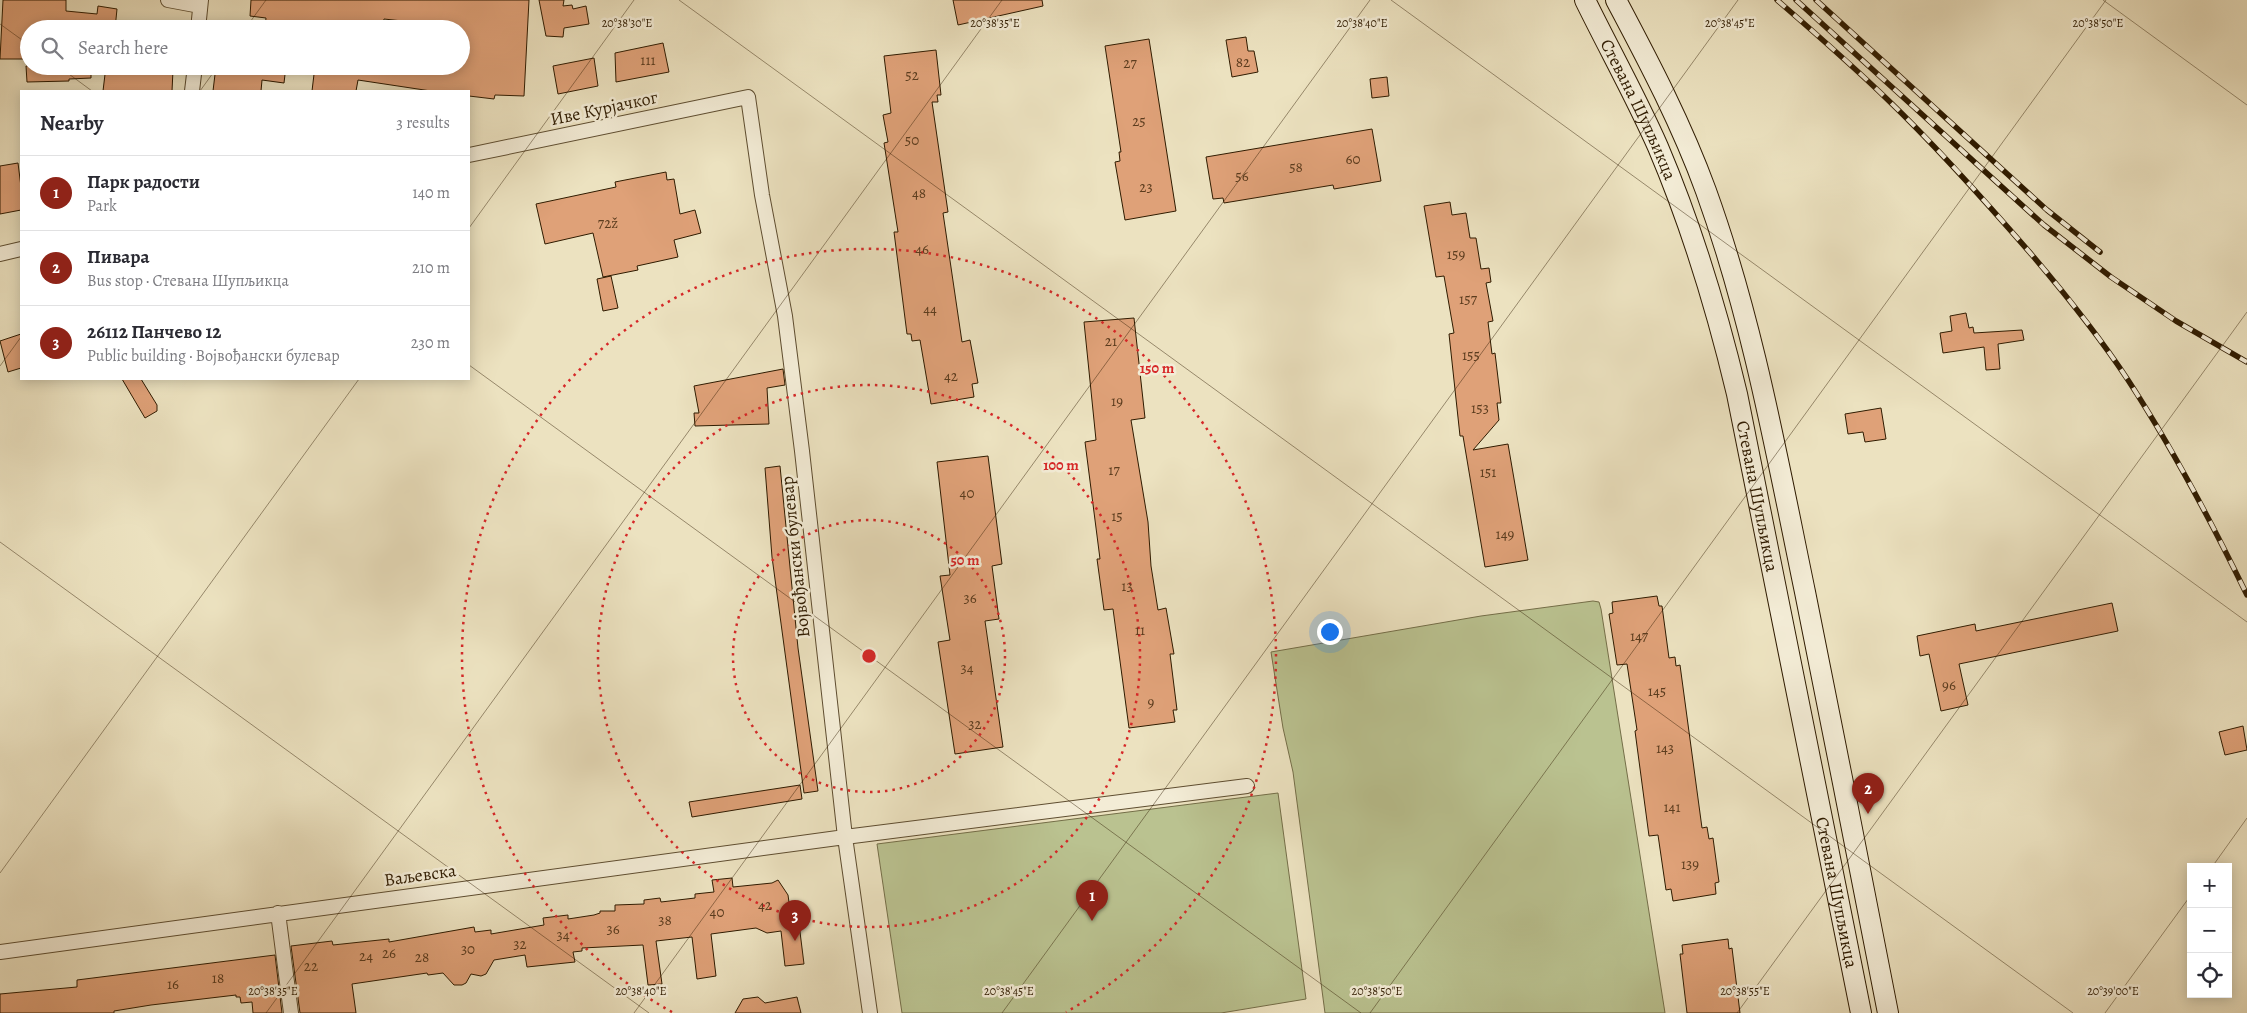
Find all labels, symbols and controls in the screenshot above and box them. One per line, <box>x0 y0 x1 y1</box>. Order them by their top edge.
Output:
text: 20°38'30"E <box>602 15 652 31</box>
text: 20°38'35"E <box>970 15 1020 31</box>
text: 20°38'40"E <box>1336 15 1388 31</box>
text: 20°38'45"E <box>1705 15 1755 31</box>
text: 20°38'50"E <box>2073 15 2123 31</box>
search box <box>20 20 470 75</box>
icon: search <box>38 34 66 62</box>
text: Search here <box>78 35 168 61</box>
street label: Стевана Шупљикца <box>1595 35 1683 184</box>
house number: 111 <box>640 50 656 70</box>
house number: 82 <box>1236 52 1250 72</box>
house number: 27 <box>1123 53 1137 73</box>
house number: 52 <box>905 65 919 85</box>
street label: Иве Курјачког <box>548 85 660 131</box>
text: Nearby <box>40 109 103 137</box>
house number: 25 <box>1132 111 1146 131</box>
text: 3 results <box>396 112 450 134</box>
house number: 50 <box>905 130 919 150</box>
house number: 60 <box>1346 149 1360 169</box>
house number: 58 <box>1289 157 1303 177</box>
house number: 56 <box>1235 166 1249 186</box>
text: Парк радости <box>87 169 200 195</box>
house number: 23 <box>1139 177 1153 197</box>
text: 1 <box>53 182 59 204</box>
text: 140 m <box>412 182 450 204</box>
house number: 48 <box>912 183 926 203</box>
text: Park <box>87 195 117 217</box>
house number: 72ž <box>598 213 618 233</box>
house number: 46 <box>915 239 929 259</box>
text: Пивара <box>87 244 149 270</box>
house number: 159 <box>1447 244 1465 264</box>
text: 2 <box>52 257 60 279</box>
text: 210 m <box>412 257 450 279</box>
text: Bus stop · Стевана Шупљикца <box>87 270 289 292</box>
house number: 157 <box>1459 289 1478 309</box>
house number: 44 <box>923 299 937 319</box>
text: 26112 Панчево 12 <box>87 319 221 345</box>
house number: 21 <box>1105 331 1117 351</box>
text: 3 <box>53 332 59 354</box>
text: 230 m <box>411 332 450 354</box>
text: Public building · Војвођански булевар <box>87 345 340 367</box>
house number: 155 <box>1462 345 1480 365</box>
text: 150 m <box>1140 358 1175 378</box>
house number: 42 <box>944 366 958 386</box>
house number: 19 <box>1111 391 1123 411</box>
house number: 153 <box>1471 398 1489 418</box>
street label: Стевана Шупљикца <box>1731 419 1784 575</box>
text: 100 m <box>1043 455 1079 475</box>
house number: 17 <box>1108 460 1120 480</box>
house number: 151 <box>1480 462 1496 482</box>
street label: Војвођански булевар <box>775 475 815 639</box>
house number: 40 <box>960 483 974 503</box>
house number: 15 <box>1111 506 1123 526</box>
house number: 149 <box>1496 524 1515 544</box>
text: 50 m <box>950 550 980 570</box>
house number: 13 <box>1121 576 1133 596</box>
house number: 36 <box>963 588 977 608</box>
your location <box>1317 619 1343 645</box>
house number: 11 <box>1135 620 1145 640</box>
house number: 147 <box>1630 626 1649 646</box>
centre of rings <box>860 647 878 665</box>
house number: 34 <box>960 658 974 678</box>
house number: 96 <box>1942 675 1956 695</box>
house number: 145 <box>1648 681 1666 701</box>
house number: 9 <box>1148 692 1155 712</box>
house number: 32 <box>968 714 982 734</box>
house number: 143 <box>1656 738 1674 758</box>
pin: 2 <box>1852 773 1884 814</box>
house number: 141 <box>1663 797 1681 817</box>
street label: Стевана Шупљикца <box>1810 815 1864 971</box>
house number: 139 <box>1681 854 1699 874</box>
street label: Ваљевска <box>382 858 458 892</box>
map controls <box>2187 863 2232 998</box>
button: + <box>2187 863 2232 908</box>
pin: 1 <box>1076 880 1108 921</box>
house number: 42 <box>758 895 772 915</box>
pin: 3 <box>779 900 811 941</box>
house number: 40 <box>710 902 724 922</box>
button: − <box>2187 908 2232 953</box>
house number: 38 <box>658 910 672 930</box>
house number: 36 <box>606 919 620 939</box>
house number: 34 <box>556 925 570 945</box>
house number: 32 <box>513 934 527 954</box>
house number: 30 <box>461 939 475 959</box>
house number: 26 <box>382 943 396 963</box>
house number: 24 <box>359 946 373 966</box>
house number: 28 <box>415 947 429 967</box>
button: locate <box>2187 953 2232 998</box>
house number: 22 <box>304 956 318 976</box>
house number: 18 <box>212 968 224 988</box>
house number: 16 <box>167 974 179 994</box>
text: 20°38'35"E <box>248 983 298 999</box>
text: 20°38'40"E <box>615 983 667 999</box>
text: 20°38'45"E <box>984 983 1034 999</box>
text: 20°38'50"E <box>1352 983 1402 999</box>
text: 20°38'55"E <box>1720 983 1770 999</box>
text: 20°39'00"E <box>2087 983 2139 999</box>

